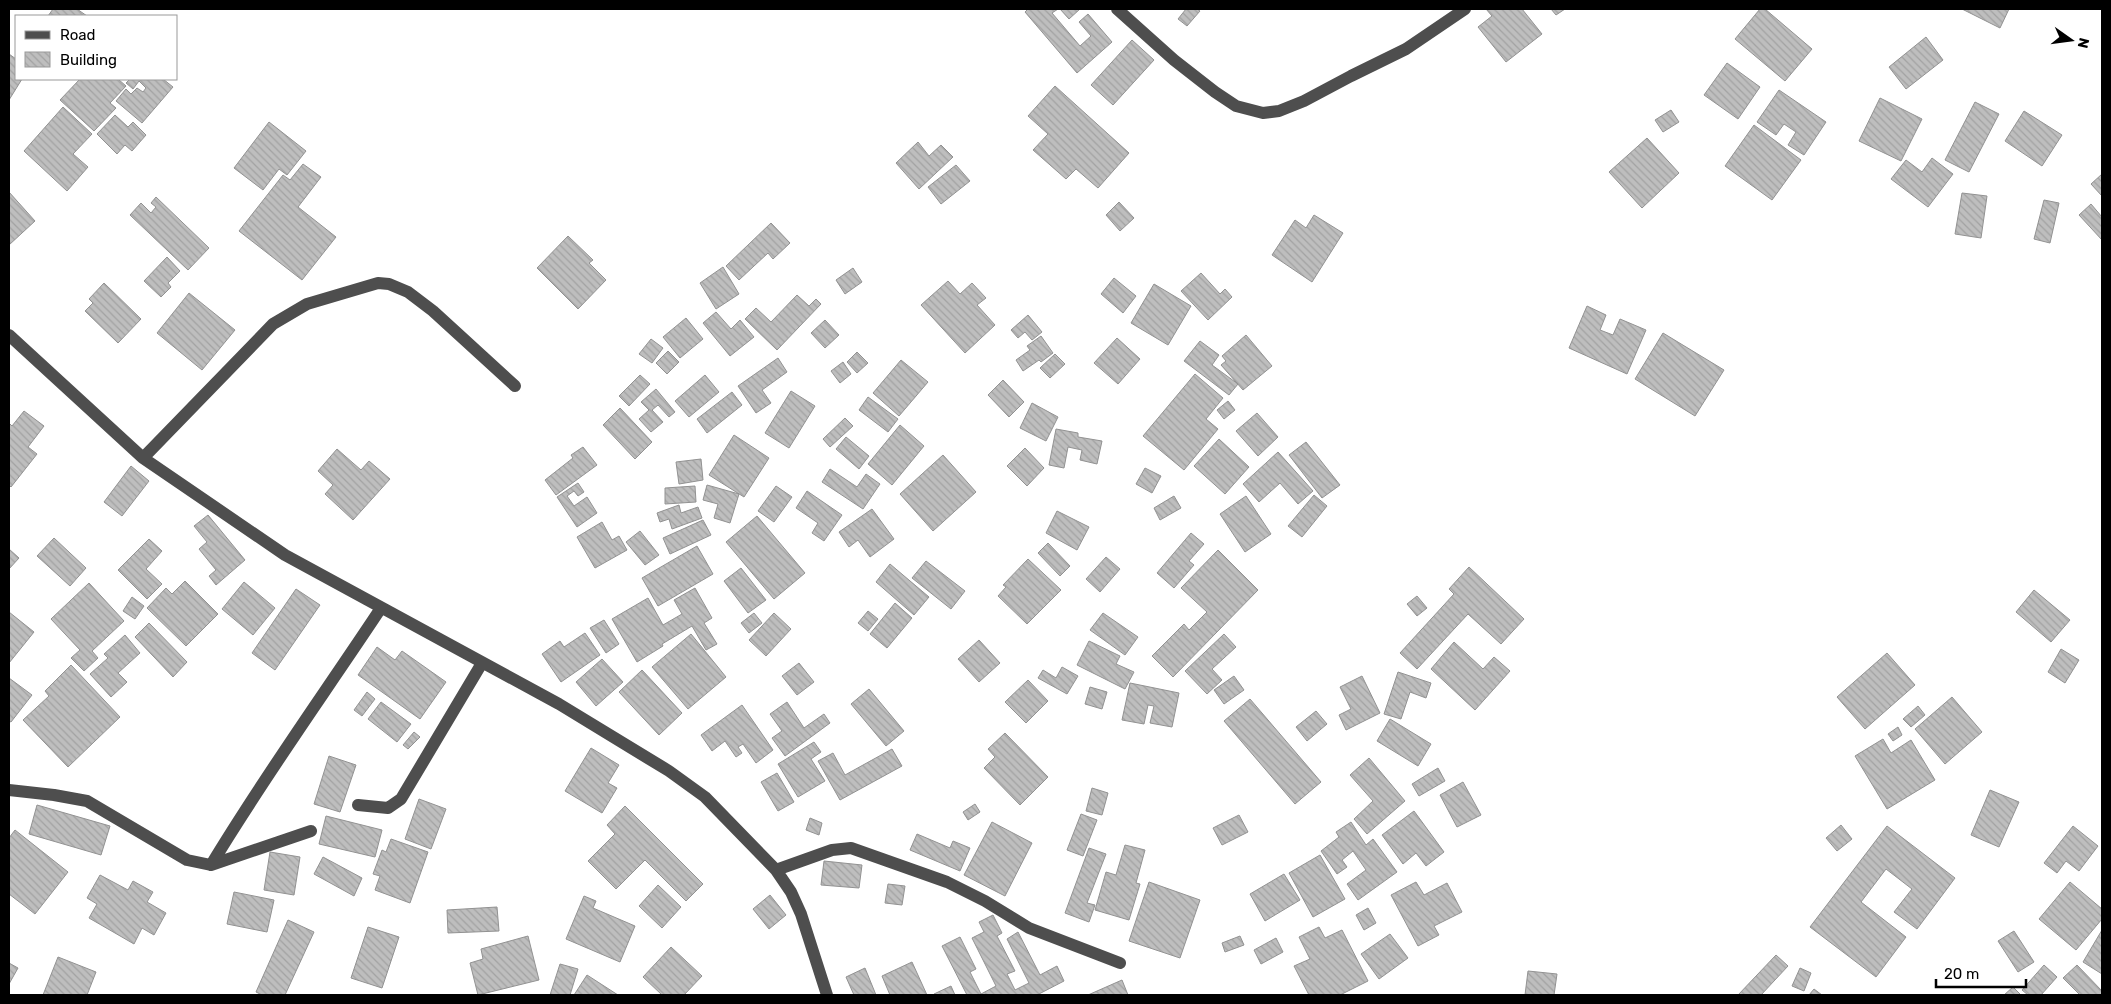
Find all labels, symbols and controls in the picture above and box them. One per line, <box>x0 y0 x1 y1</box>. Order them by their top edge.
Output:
legend <box>15 15 178 80</box>
north arrow <box>2046 15 2096 65</box>
text: Road <box>60 26 96 44</box>
text: N <box>2074 36 2093 50</box>
text: Building <box>60 51 117 69</box>
scale bar <box>1936 956 2026 988</box>
text: 20 m <box>1944 965 1979 983</box>

